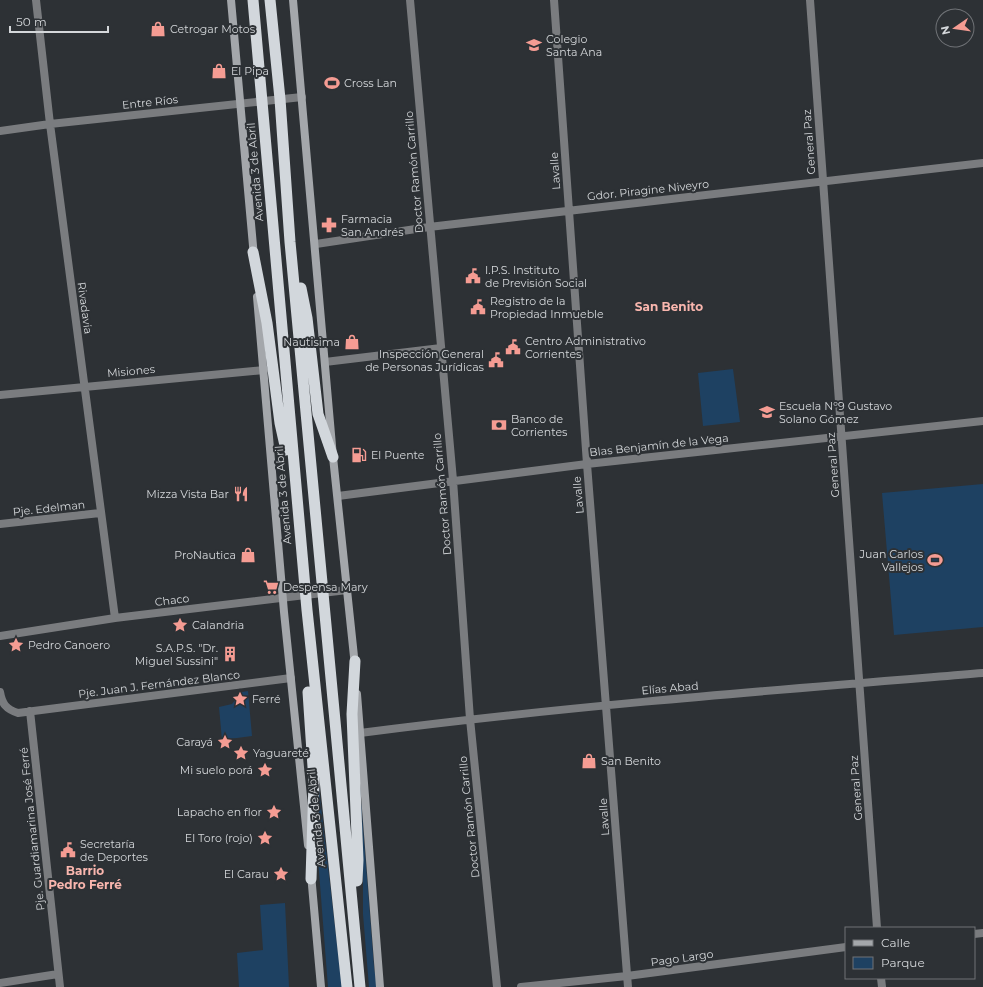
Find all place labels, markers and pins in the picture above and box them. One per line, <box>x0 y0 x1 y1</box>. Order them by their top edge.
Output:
shop icon: Cetrogar Motos <box>149 20 167 38</box>
place label: Cetrogar Motos <box>170 22 256 36</box>
place label: Colegio Santa Ana <box>546 32 602 59</box>
school or university icon: Colegio Santa Ana <box>525 36 543 54</box>
shop icon: El Pipa <box>210 62 228 80</box>
place label: El Pipa <box>231 64 269 78</box>
sports icon: Cross Lan <box>323 74 341 92</box>
place label: Cross Lan <box>344 76 397 90</box>
place label: Farmacia San Andrés <box>341 212 404 239</box>
pharmacy icon: Farmacia San Andrés <box>320 216 338 234</box>
place label: I.P.S. Instituto de Previsión Social <box>485 263 587 290</box>
public building icon: I.P.S. Instituto de Previsión Social <box>464 267 482 285</box>
place label: Registro de la Propiedad Inmueble <box>490 294 604 321</box>
public building icon: Registro de la Propiedad Inmueble <box>469 298 487 316</box>
shop icon: Nautisima <box>343 333 361 351</box>
place label: Centro Administrativo Corrientes <box>525 334 646 361</box>
place label: Nautisima <box>283 335 340 349</box>
public building icon: Centro Administrativo Corrientes <box>504 338 522 356</box>
place label: Inspección General de Personas Jurídicas <box>365 347 485 374</box>
public building icon: Inspección General de Personas Jurídicas <box>487 351 505 369</box>
place label: Escuela Nº9 Gustavo Solano Gómez <box>779 399 892 426</box>
school or university icon: Escuela Nº9 Gustavo Solano Gómez <box>758 403 776 421</box>
place label: Banco de Corrientes <box>511 412 568 439</box>
bank icon: Banco de Corrientes <box>490 416 508 434</box>
fuel station icon: El Puente <box>350 446 368 464</box>
place label: El Puente <box>371 448 425 462</box>
restaurant icon: Mizza Vista Bar <box>232 485 250 503</box>
place label: Mizza Vista Bar <box>146 487 229 501</box>
shop icon: ProNautica <box>239 546 257 564</box>
place label: Juan Carlos Vallejos <box>859 547 924 574</box>
place label: ProNautica <box>174 548 236 562</box>
sports icon: Juan Carlos Vallejos <box>926 551 944 569</box>
supermarket icon: Despensa Mary <box>262 578 280 596</box>
place label: Despensa Mary <box>283 580 368 594</box>
place icon: Calandria <box>171 616 189 634</box>
place label: Calandria <box>192 618 244 632</box>
place icon: Pedro Canoero <box>7 636 25 654</box>
place label: Pedro Canoero <box>28 638 110 652</box>
place label: S.A.P.S. "Dr. Miguel Sussini" <box>135 641 218 668</box>
building icon: S.A.P.S. "Dr. Miguel Sussini" <box>221 645 239 663</box>
place icon: Ferré <box>231 690 249 708</box>
place label: Ferré <box>252 692 281 706</box>
place icon: Carayá <box>216 733 234 751</box>
place label: Carayá <box>176 735 213 749</box>
place icon: Yaguareté <box>232 744 250 762</box>
place label: Yaguareté <box>253 746 309 760</box>
shop icon: San Benito <box>580 752 598 770</box>
place label: San Benito <box>601 754 661 768</box>
place icon: Mi suelo porá <box>256 761 274 779</box>
place label: Mi suelo porá <box>180 763 253 777</box>
place icon: Lapacho en flor <box>265 803 283 821</box>
place label: Lapacho en flor <box>177 805 262 819</box>
place icon: El Toro (rojo) <box>256 829 274 847</box>
place label: El Toro (rojo) <box>185 831 253 845</box>
place label: Secretaría de Deportes <box>80 837 149 864</box>
public building icon: Secretaría de Deportes <box>59 841 77 859</box>
place icon: El Carau <box>272 865 290 883</box>
place label: El Carau <box>224 867 269 881</box>

